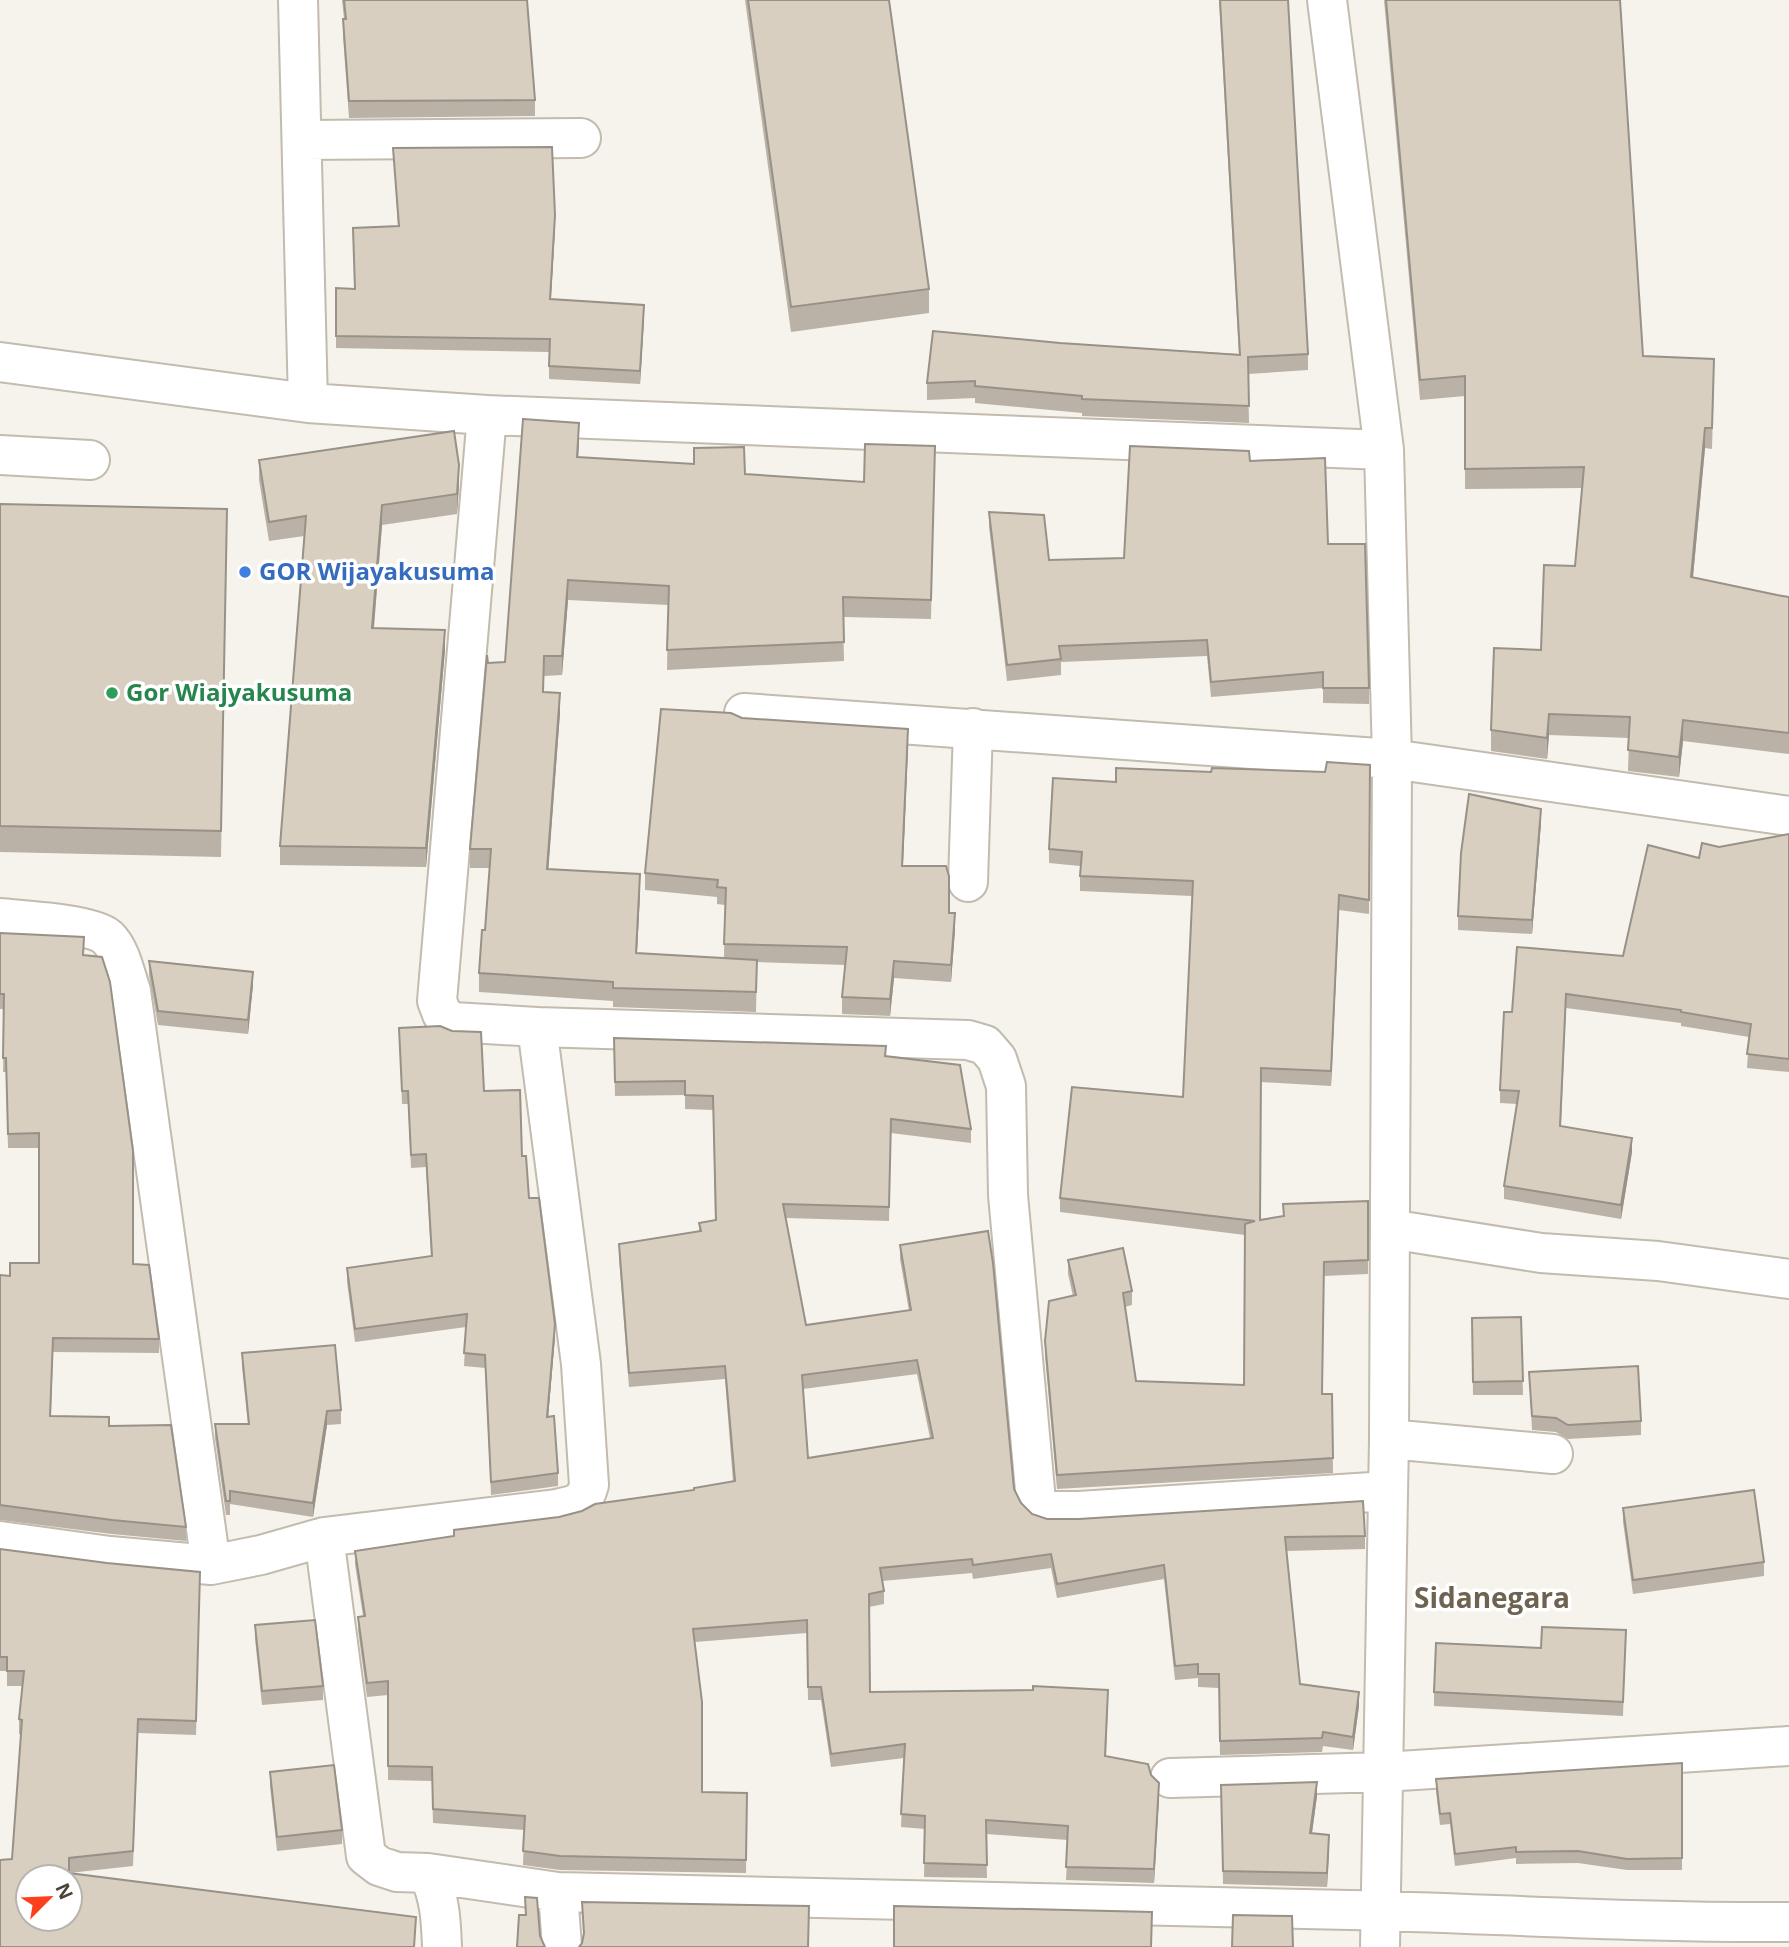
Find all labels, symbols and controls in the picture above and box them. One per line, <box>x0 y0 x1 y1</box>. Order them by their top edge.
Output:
place label: GOR Wijayakusuma <box>259 554 494 587</box>
marker: GOR Wijayakusuma <box>237 564 253 580</box>
place label: Gor Wiajyakusuma <box>126 675 352 708</box>
marker: Gor Wiajyakusuma <box>104 685 120 701</box>
district label: Sidanegara <box>1414 1578 1570 1616</box>
north arrow <box>14 1863 84 1933</box>
text: N <box>50 1879 80 1903</box>

